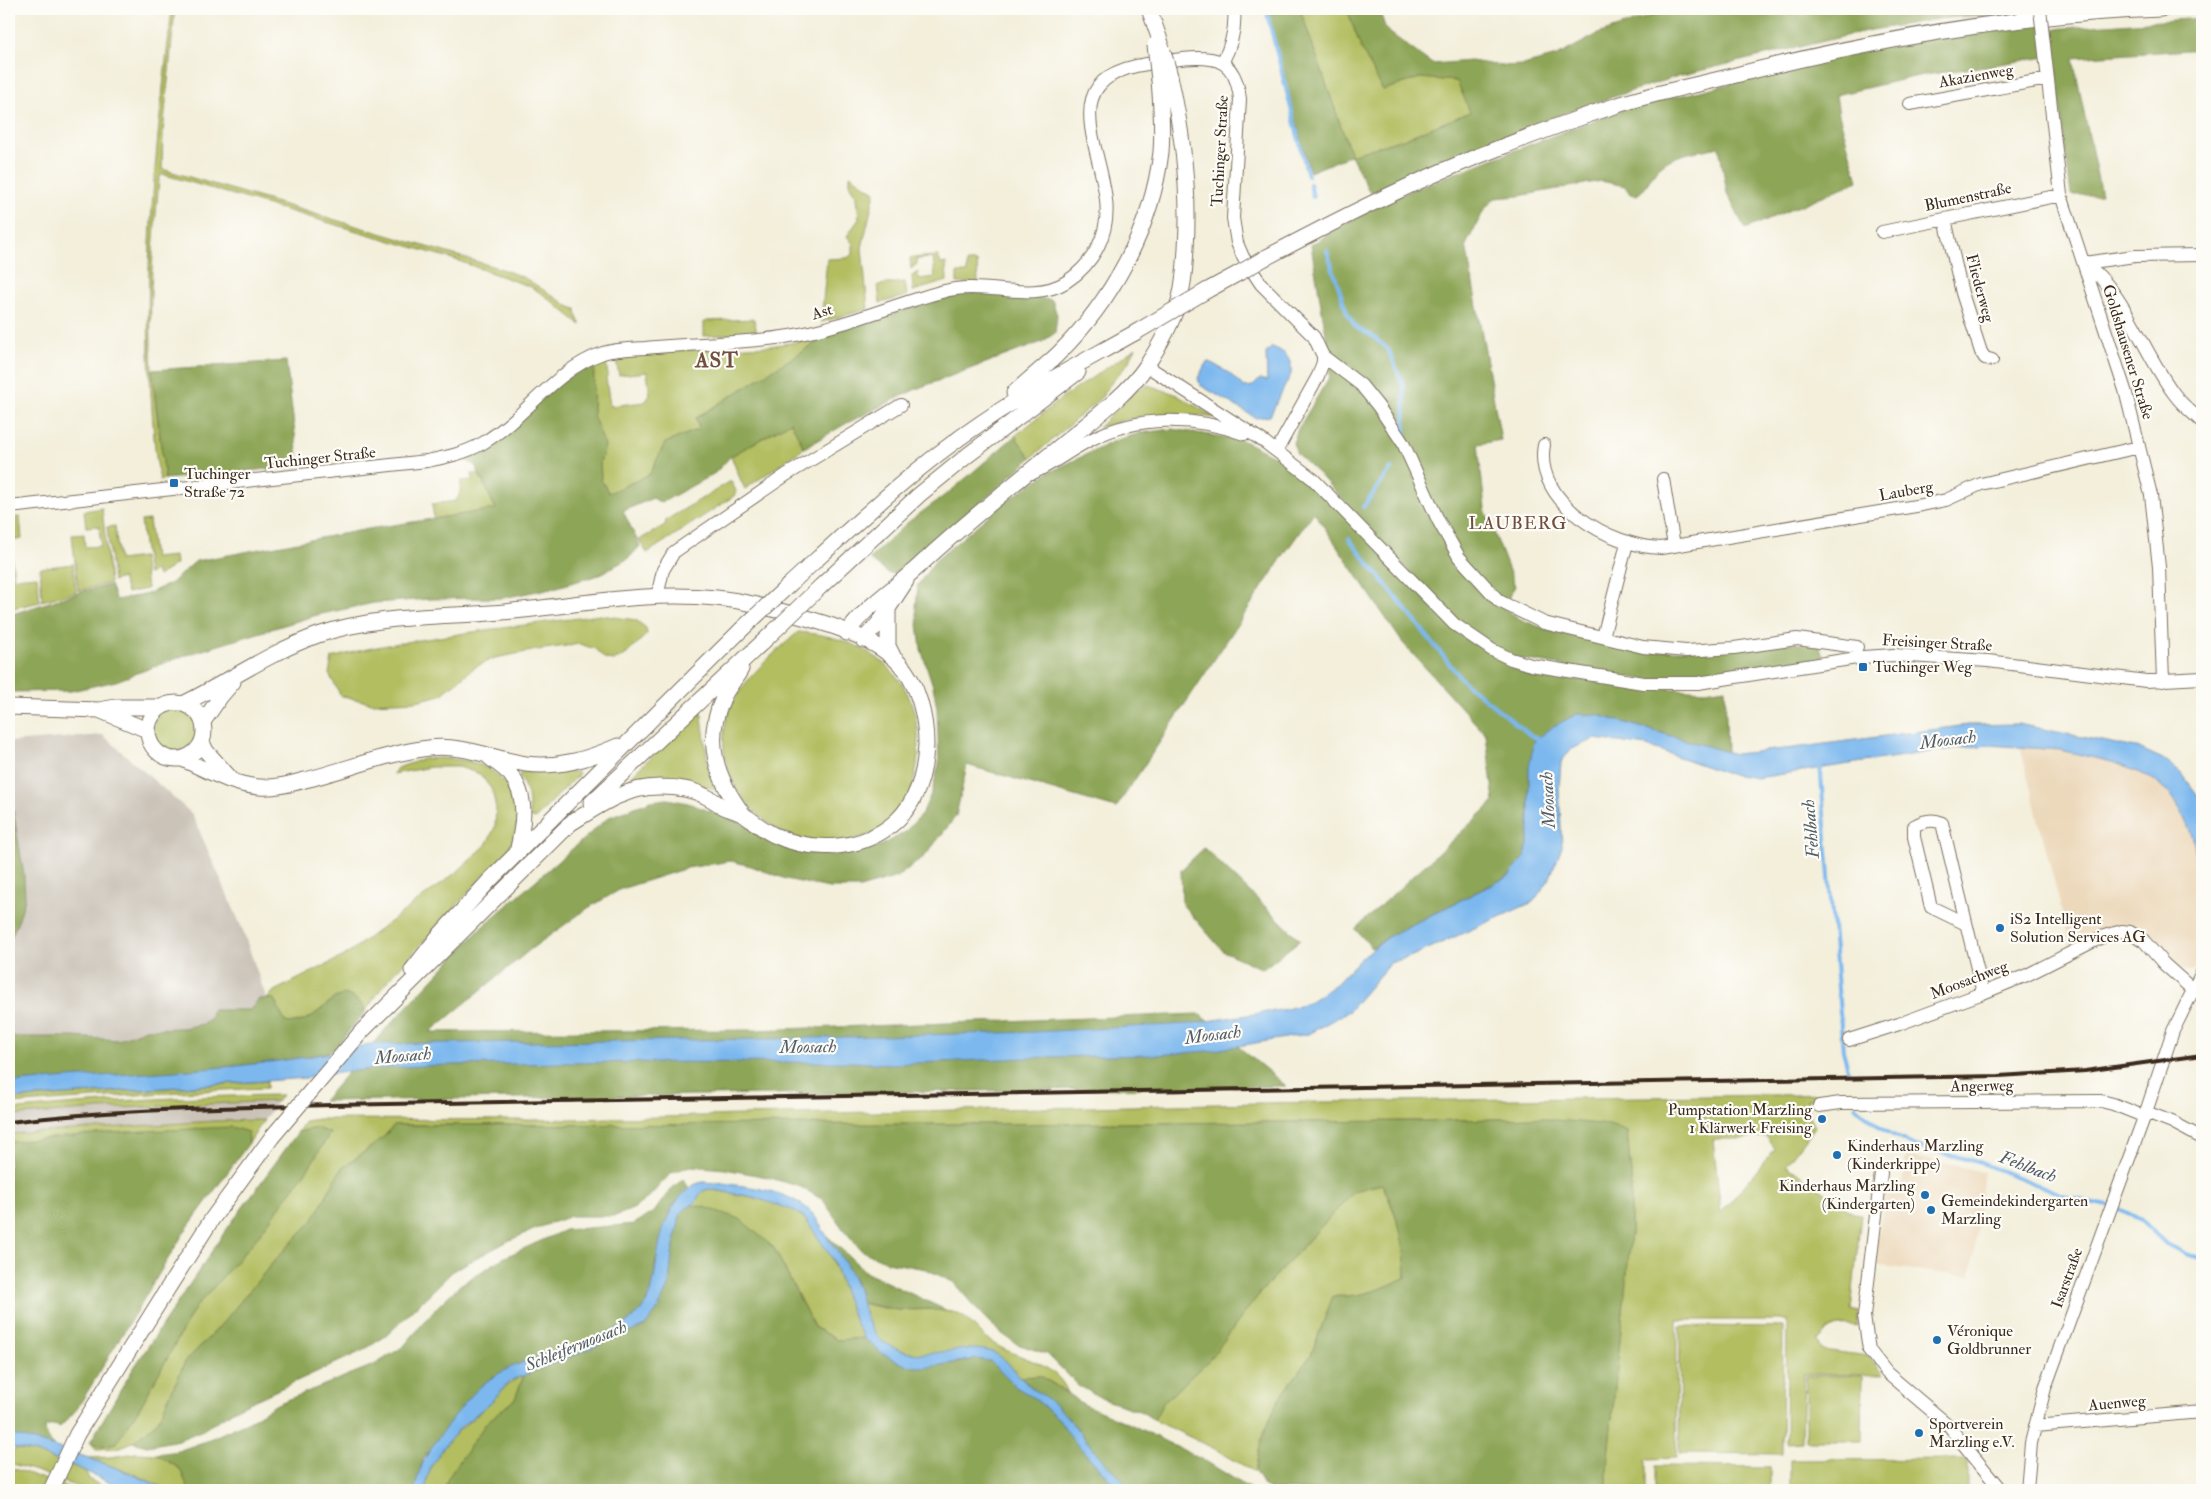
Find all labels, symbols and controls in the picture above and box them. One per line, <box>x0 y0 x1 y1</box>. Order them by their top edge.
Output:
street label: Akazienweg <box>1936 59 2016 93</box>
street label: Tuchinger Straße <box>1207 94 1233 207</box>
street label: Blumenstraße <box>1923 178 2014 216</box>
street label: Fliederweg <box>1961 252 1999 325</box>
street label: Goldshausener Straße <box>2098 282 2158 422</box>
street label: Ast <box>808 299 835 325</box>
district label: AST <box>694 347 739 374</box>
street label: Tuchinger Straße <box>263 442 377 474</box>
place label: Tuchinger Straße 72 <box>184 464 250 502</box>
street label: Lauberg <box>1877 476 1936 506</box>
marker: Tuchinger Straße 72 <box>168 477 180 489</box>
district label: LAUBERG <box>1469 512 1567 535</box>
street label: Freisinger Straße <box>1881 630 1993 656</box>
place label: Tuchinger Weg <box>1873 657 1973 677</box>
marker: Tuchinger Weg <box>1857 661 1869 673</box>
water label: Moosach <box>1917 725 1978 755</box>
water label: Moosach <box>1535 771 1561 830</box>
water label: Fehlbach <box>1797 798 1825 861</box>
place label: iS2 Intelligent Solution Services AG <box>2010 909 2146 947</box>
marker: iS2 Intelligent Solution Services AG <box>1994 922 2006 934</box>
street label: Moosachweg <box>1927 956 2012 1004</box>
water label: Moosach <box>1182 1020 1243 1050</box>
water label: Moosach <box>778 1035 837 1059</box>
water label: Moosach <box>373 1042 432 1070</box>
street label: Angerweg <box>1949 1075 2015 1097</box>
place label: Pumpstation Marzling 1 Klärwerk Freising <box>1668 1100 1813 1138</box>
marker: Pumpstation Marzling 1 Klärwerk Freising <box>1816 1113 1828 1125</box>
place label: Kinderhaus Marzling (Kinderkrippe) <box>1847 1136 1984 1175</box>
water label: Fehlbach <box>1995 1145 2060 1188</box>
marker: Kinderhaus Marzling (Kinderkrippe) <box>1831 1149 1843 1161</box>
place label: Kinderhaus Marzling (Kindergarten) <box>1779 1176 1916 1214</box>
marker: Kinderhaus Marzling (Kindergarten) <box>1919 1189 1931 1201</box>
place label: Gemeindekindergarten Marzling <box>1941 1191 2088 1229</box>
marker: Gemeindekindergarten Marzling <box>1925 1204 1937 1216</box>
street label: Isarstraße <box>2047 1245 2087 1311</box>
water label: Schleifermoosach <box>521 1315 630 1377</box>
place label: Véronique Goldbrunner <box>1947 1321 2031 1359</box>
marker: Véronique Goldbrunner <box>1931 1334 1943 1346</box>
street label: Auenweg <box>2087 1390 2148 1416</box>
place label: Sportverein Marzling e.V. <box>1929 1414 2015 1452</box>
marker: Sportverein Marzling e.V. <box>1913 1427 1925 1439</box>

